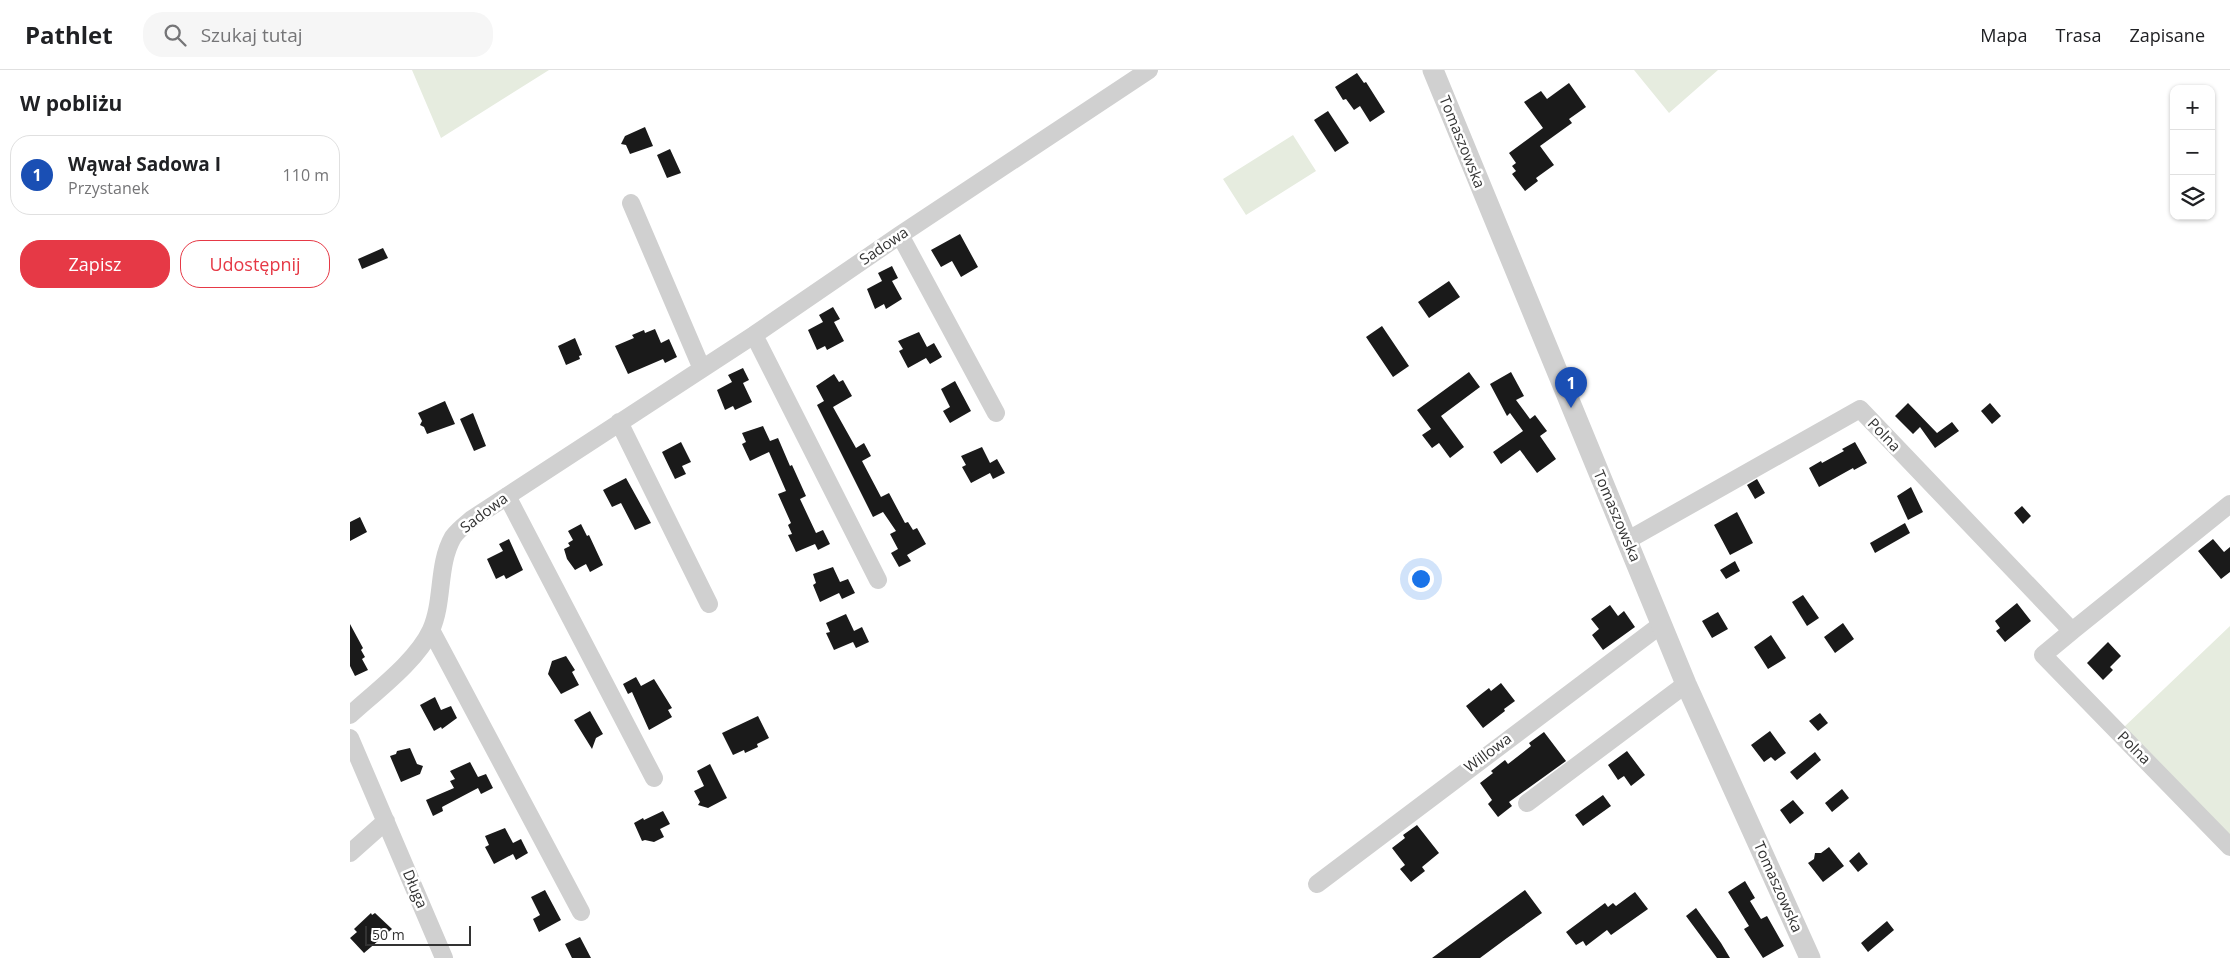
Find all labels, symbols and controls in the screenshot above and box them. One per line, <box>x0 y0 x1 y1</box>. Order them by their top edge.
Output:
search box <box>143 12 493 57</box>
text: Pathlet <box>25 18 113 51</box>
icon: search <box>161 21 189 49</box>
text: Szukaj tutaj <box>201 22 303 48</box>
text: Mapa <box>1980 23 2028 47</box>
text: Trasa <box>2056 23 2101 47</box>
text: Zapisane <box>2129 23 2205 47</box>
map controls <box>2170 85 2215 220</box>
button: + <box>2170 85 2215 130</box>
text: W pobliżu <box>20 89 122 117</box>
street label: Tomaszowska <box>1435 93 1490 191</box>
button: − <box>2170 130 2215 175</box>
text: Wąwał Sadowa I <box>68 151 221 177</box>
text: 1 <box>32 164 42 186</box>
text: 110 m <box>283 164 329 186</box>
button: layers <box>2170 175 2215 220</box>
text: Przystanek <box>68 177 149 199</box>
street label: Sadowa <box>855 222 912 269</box>
button: Zapisz <box>20 240 170 288</box>
button: Udostępnij <box>180 240 330 288</box>
pin: 1 <box>1555 367 1587 408</box>
street label: Polna <box>1864 413 1906 455</box>
street label: Tomaszowska <box>1590 467 1646 564</box>
street label: Sadowa <box>456 488 511 537</box>
your location <box>1408 566 1434 592</box>
street label: Polna <box>2114 726 2156 768</box>
street label: Willowa <box>1460 728 1515 776</box>
street label: Tomaszowska <box>1750 838 1808 935</box>
street label: Długa <box>399 866 433 911</box>
scale bar <box>365 923 471 946</box>
text: 50 m <box>372 925 405 944</box>

